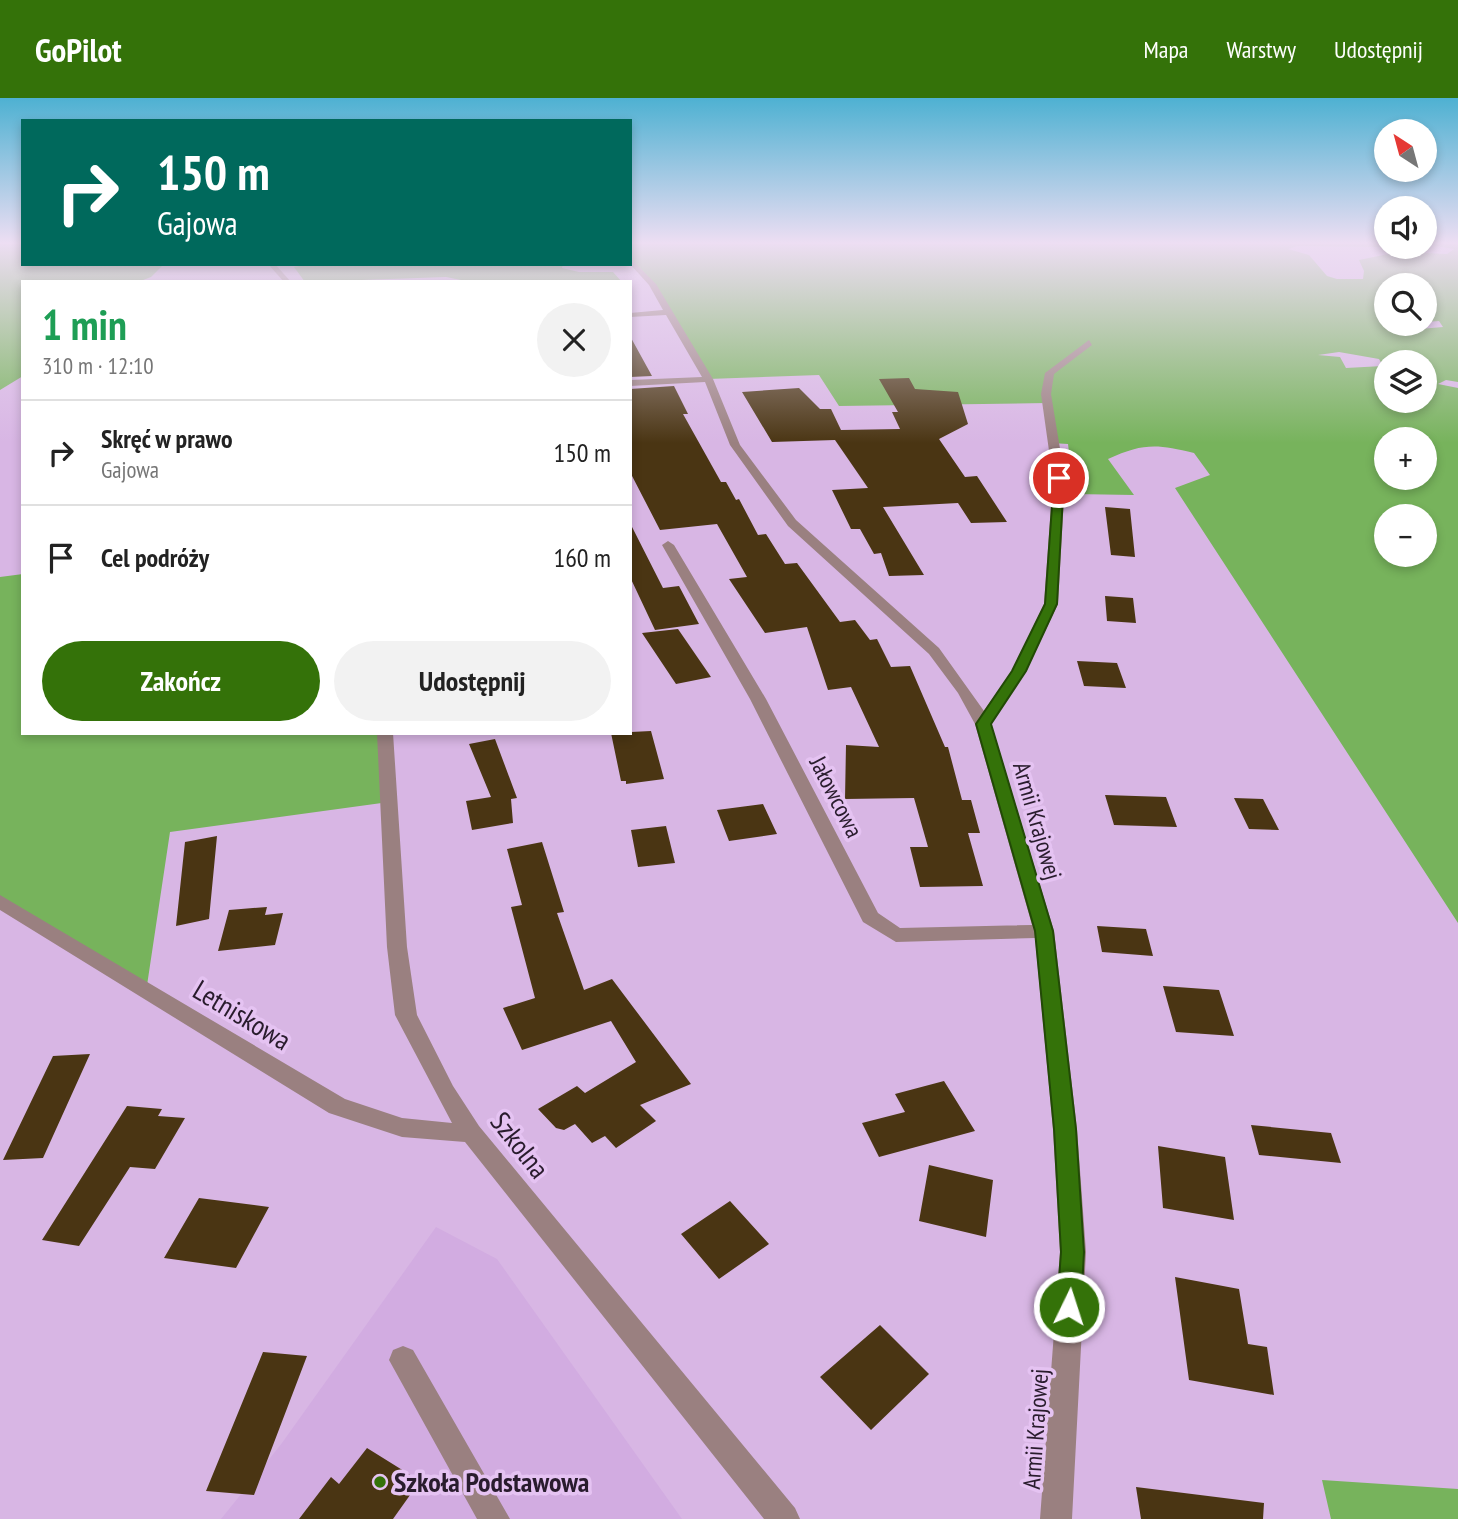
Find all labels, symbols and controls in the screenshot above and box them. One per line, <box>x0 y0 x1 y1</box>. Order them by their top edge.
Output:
text: GoPilot <box>35 28 122 71</box>
text: Mapa <box>1144 34 1188 65</box>
text: Warstwy <box>1226 34 1296 65</box>
text: Udostępnij <box>1334 34 1423 65</box>
north arrow <box>1374 119 1437 182</box>
map controls <box>1374 119 1437 567</box>
text: 150 m <box>157 140 270 204</box>
icon: right <box>42 147 133 238</box>
button: sound <box>1374 196 1437 259</box>
text: Gajowa <box>157 202 238 244</box>
button: search <box>1374 273 1437 336</box>
text: 1 min <box>42 297 127 352</box>
button: close <box>537 303 611 377</box>
button: layers <box>1374 350 1437 413</box>
text: 310 m · 12:10 <box>42 351 154 380</box>
text: Skręć w prawo <box>101 422 232 455</box>
button: + <box>1374 427 1437 490</box>
icon: right <box>42 434 80 472</box>
text: 150 m <box>553 436 611 469</box>
pin <box>1029 448 1089 508</box>
text: Gajowa <box>101 455 159 484</box>
icon: arrive <box>1040 459 1078 497</box>
button: − <box>1374 504 1437 567</box>
icon: arrive <box>42 539 80 577</box>
text: Cel podróży <box>101 541 209 574</box>
text: 160 m <box>553 541 611 574</box>
button: Zakończ <box>42 641 320 721</box>
button: Udostępnij <box>334 641 611 721</box>
street label: Jałowcowa <box>802 750 870 843</box>
street label: Armii Krajowej <box>1006 758 1069 883</box>
street label: Letniskowa <box>187 971 298 1058</box>
street label: Szkolna <box>483 1104 558 1186</box>
position arrow <box>1032 1270 1106 1344</box>
street label: Armii Krajowej <box>1016 1368 1055 1490</box>
place label: Szkoła Podstawowa <box>394 1463 589 1500</box>
marker: Szkoła Podstawowa <box>372 1474 388 1490</box>

